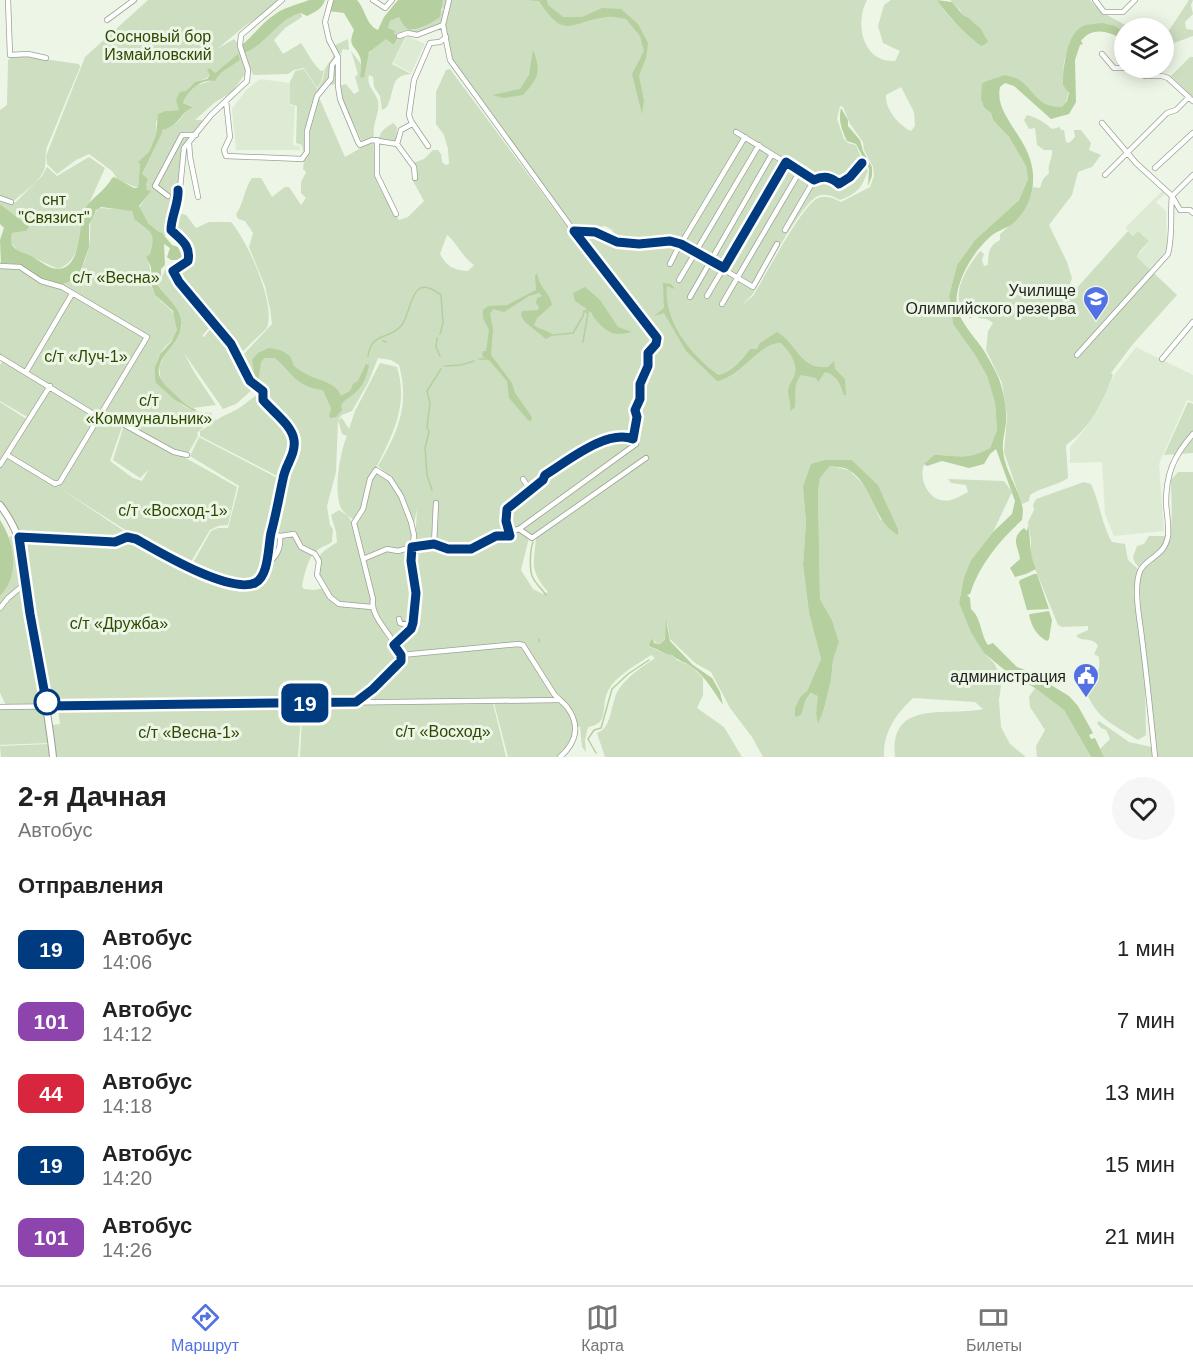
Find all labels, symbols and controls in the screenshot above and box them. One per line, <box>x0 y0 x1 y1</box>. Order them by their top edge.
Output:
map controls <box>1114 18 1174 78</box>
button: layers <box>1114 18 1174 78</box>
park label: Сосновый бор Измайловский <box>104 28 212 63</box>
park label: снт "Связист" <box>18 191 90 226</box>
park label: с/т «Весна» <box>72 269 160 286</box>
place label: Училище Олимпийского резерва <box>905 282 1076 317</box>
school or university icon: Училище Олимпийского резерва <box>1081 284 1111 322</box>
park label: с/т «Луч-1» <box>44 348 128 365</box>
park label: с/т «Коммунальник» <box>86 392 212 427</box>
park label: с/т «Восход-1» <box>118 502 228 519</box>
park label: с/т «Дружба» <box>70 615 168 632</box>
public building icon: администрация <box>1071 661 1101 699</box>
place label: администрация <box>950 668 1066 685</box>
line badge: 19 <box>278 684 332 722</box>
unlabelled marker <box>34 689 60 715</box>
text: 19 <box>293 692 317 715</box>
park label: с/т «Восход» <box>395 723 491 740</box>
park label: с/т «Весна-1» <box>138 724 240 741</box>
button: heart <box>1112 777 1175 840</box>
text: 2-я Дачная <box>18 781 167 812</box>
text: Автобус <box>18 819 92 841</box>
text: Отправления <box>18 873 164 898</box>
text: Автобус <box>102 925 192 950</box>
text: 1 мин <box>1117 936 1175 961</box>
text: 19 <box>39 938 63 961</box>
text: 14:06 <box>102 951 152 973</box>
text: Автобус <box>102 997 192 1022</box>
text: 7 мин <box>1117 1008 1175 1033</box>
text: 101 <box>33 1010 69 1033</box>
text: 14:12 <box>102 1023 152 1045</box>
text: Автобус <box>102 1069 192 1094</box>
text: 13 мин <box>1105 1080 1175 1105</box>
text: 44 <box>39 1082 63 1105</box>
text: 14:18 <box>102 1095 152 1117</box>
text: Автобус <box>102 1141 192 1166</box>
text: 15 мин <box>1105 1152 1175 1177</box>
text: 19 <box>39 1154 63 1177</box>
text: 14:20 <box>102 1167 152 1189</box>
text: Автобус <box>102 1213 192 1238</box>
text: 21 мин <box>1105 1224 1175 1249</box>
text: 101 <box>33 1226 69 1249</box>
text: 14:26 <box>102 1239 152 1261</box>
tab: Маршрут <box>171 1301 239 1355</box>
tab: Карта <box>581 1301 624 1355</box>
tab: Билеты <box>966 1301 1022 1355</box>

